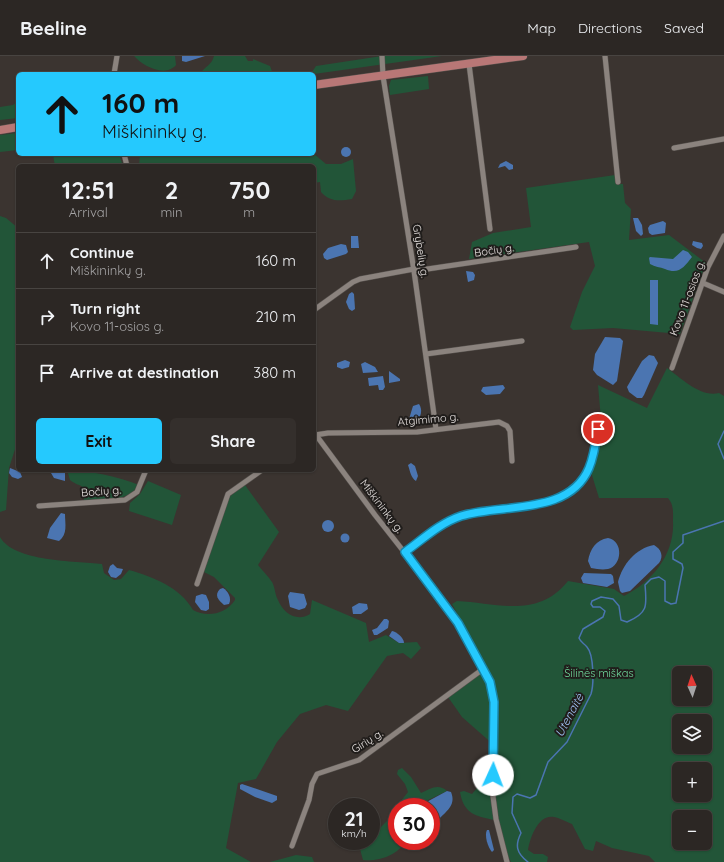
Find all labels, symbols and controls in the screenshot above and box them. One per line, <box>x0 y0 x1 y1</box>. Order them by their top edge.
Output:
text: Beeline <box>20 16 87 40</box>
text: Map <box>527 19 556 37</box>
text: Directions <box>578 19 642 37</box>
text: Saved <box>664 19 704 37</box>
text: 160 m <box>102 85 179 120</box>
icon: ahead <box>36 88 88 140</box>
text: Miškininkų g. <box>102 120 207 143</box>
text: 12:51 <box>62 175 115 205</box>
text: 2 <box>165 175 178 205</box>
text: 750 <box>228 175 270 205</box>
text: Arrival <box>69 204 108 220</box>
text: min <box>160 204 183 220</box>
text: m <box>243 204 255 220</box>
street label: Grybelių g. <box>410 223 432 279</box>
street label: Bočių g. <box>473 240 515 260</box>
text: Continue <box>70 243 134 262</box>
icon: ahead <box>36 250 58 272</box>
text: 160 m <box>256 251 296 270</box>
street label: Kovo 11-osios g. <box>666 258 708 338</box>
text: Miškininkų g. <box>70 262 145 278</box>
text: Turn right <box>70 299 141 318</box>
icon: right <box>36 306 58 328</box>
text: 210 m <box>255 307 296 326</box>
text: Kovo 11-osios g. <box>70 318 164 334</box>
icon: arrive <box>36 362 58 384</box>
text: Arrive at destination <box>70 363 219 382</box>
text: 380 m <box>253 363 296 382</box>
street label: Atgimimo g. <box>397 409 459 429</box>
pin <box>581 412 615 446</box>
button: Exit <box>36 418 162 464</box>
button: Share <box>170 418 296 464</box>
icon: arrive <box>587 418 609 440</box>
street label: Miškininkų g. <box>357 476 407 536</box>
street label: Bočių g. <box>81 483 121 499</box>
park label: Šilinės miškas <box>564 666 634 680</box>
north arrow <box>672 666 712 706</box>
map controls <box>672 666 712 850</box>
water label: Utenaitė <box>551 690 587 739</box>
button: layers <box>672 714 712 754</box>
street label: Girių g. <box>349 726 385 756</box>
position arrow <box>472 754 514 796</box>
button: + <box>672 762 712 802</box>
speed limit sign: 30 <box>388 798 440 850</box>
text: 21 <box>344 806 364 831</box>
button: − <box>672 810 712 850</box>
text: km/h <box>341 827 367 840</box>

